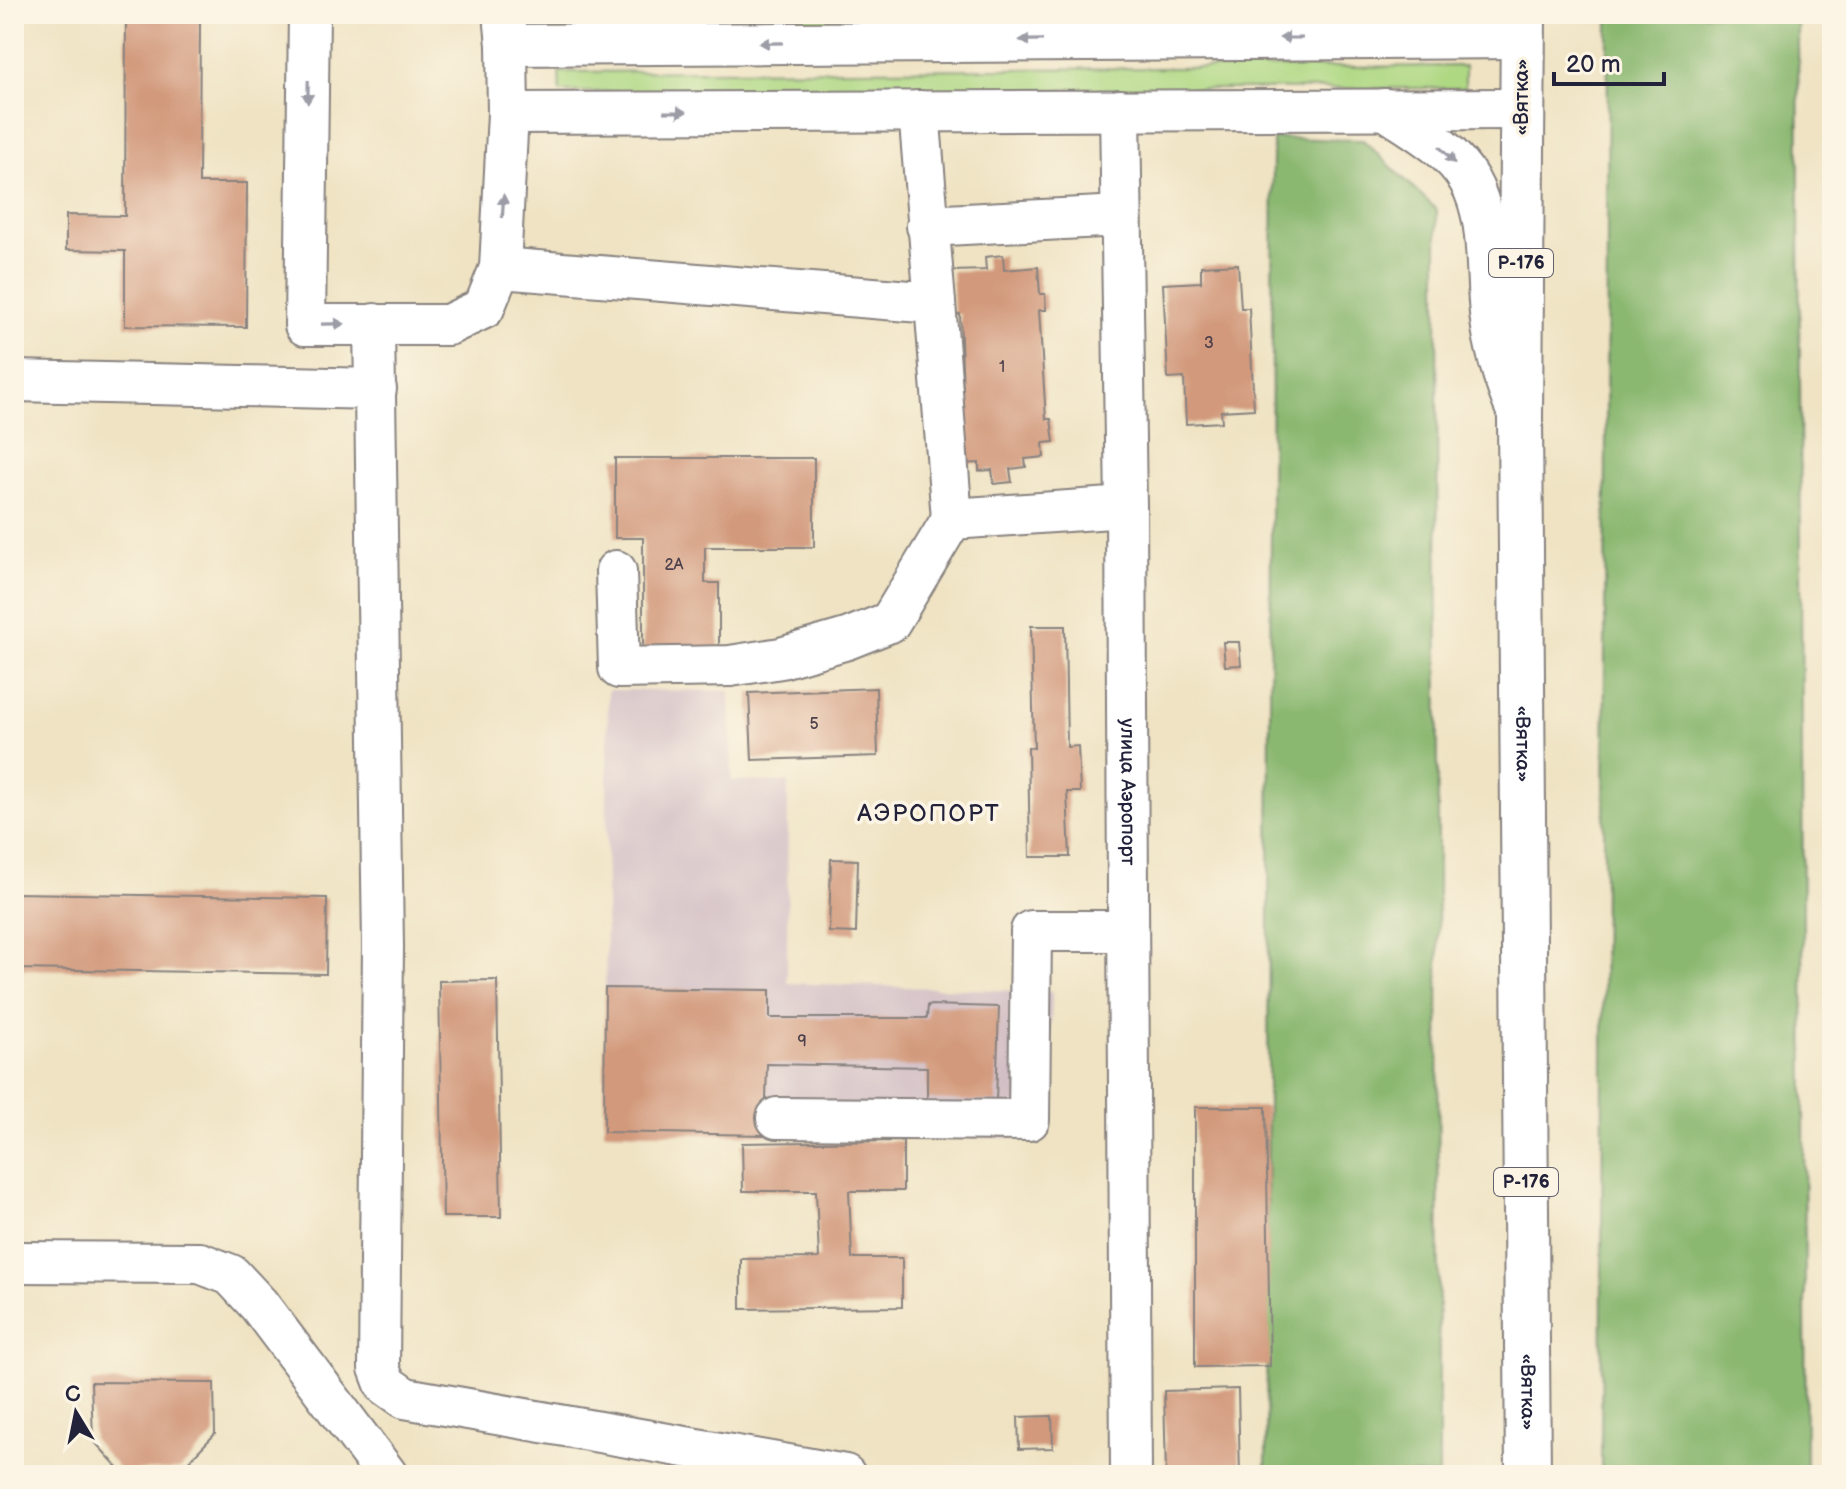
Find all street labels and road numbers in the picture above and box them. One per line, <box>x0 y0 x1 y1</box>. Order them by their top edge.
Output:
street label: «Вятка» <box>1510 59 1534 135</box>
road number: Р-176 <box>1489 249 1553 277</box>
street label: «Вятка» <box>1510 705 1535 783</box>
street label: улица Аэропорт <box>1115 718 1140 866</box>
road number: Р-176 <box>1494 1168 1558 1196</box>
street label: «Вятка» <box>1515 1353 1540 1431</box>

